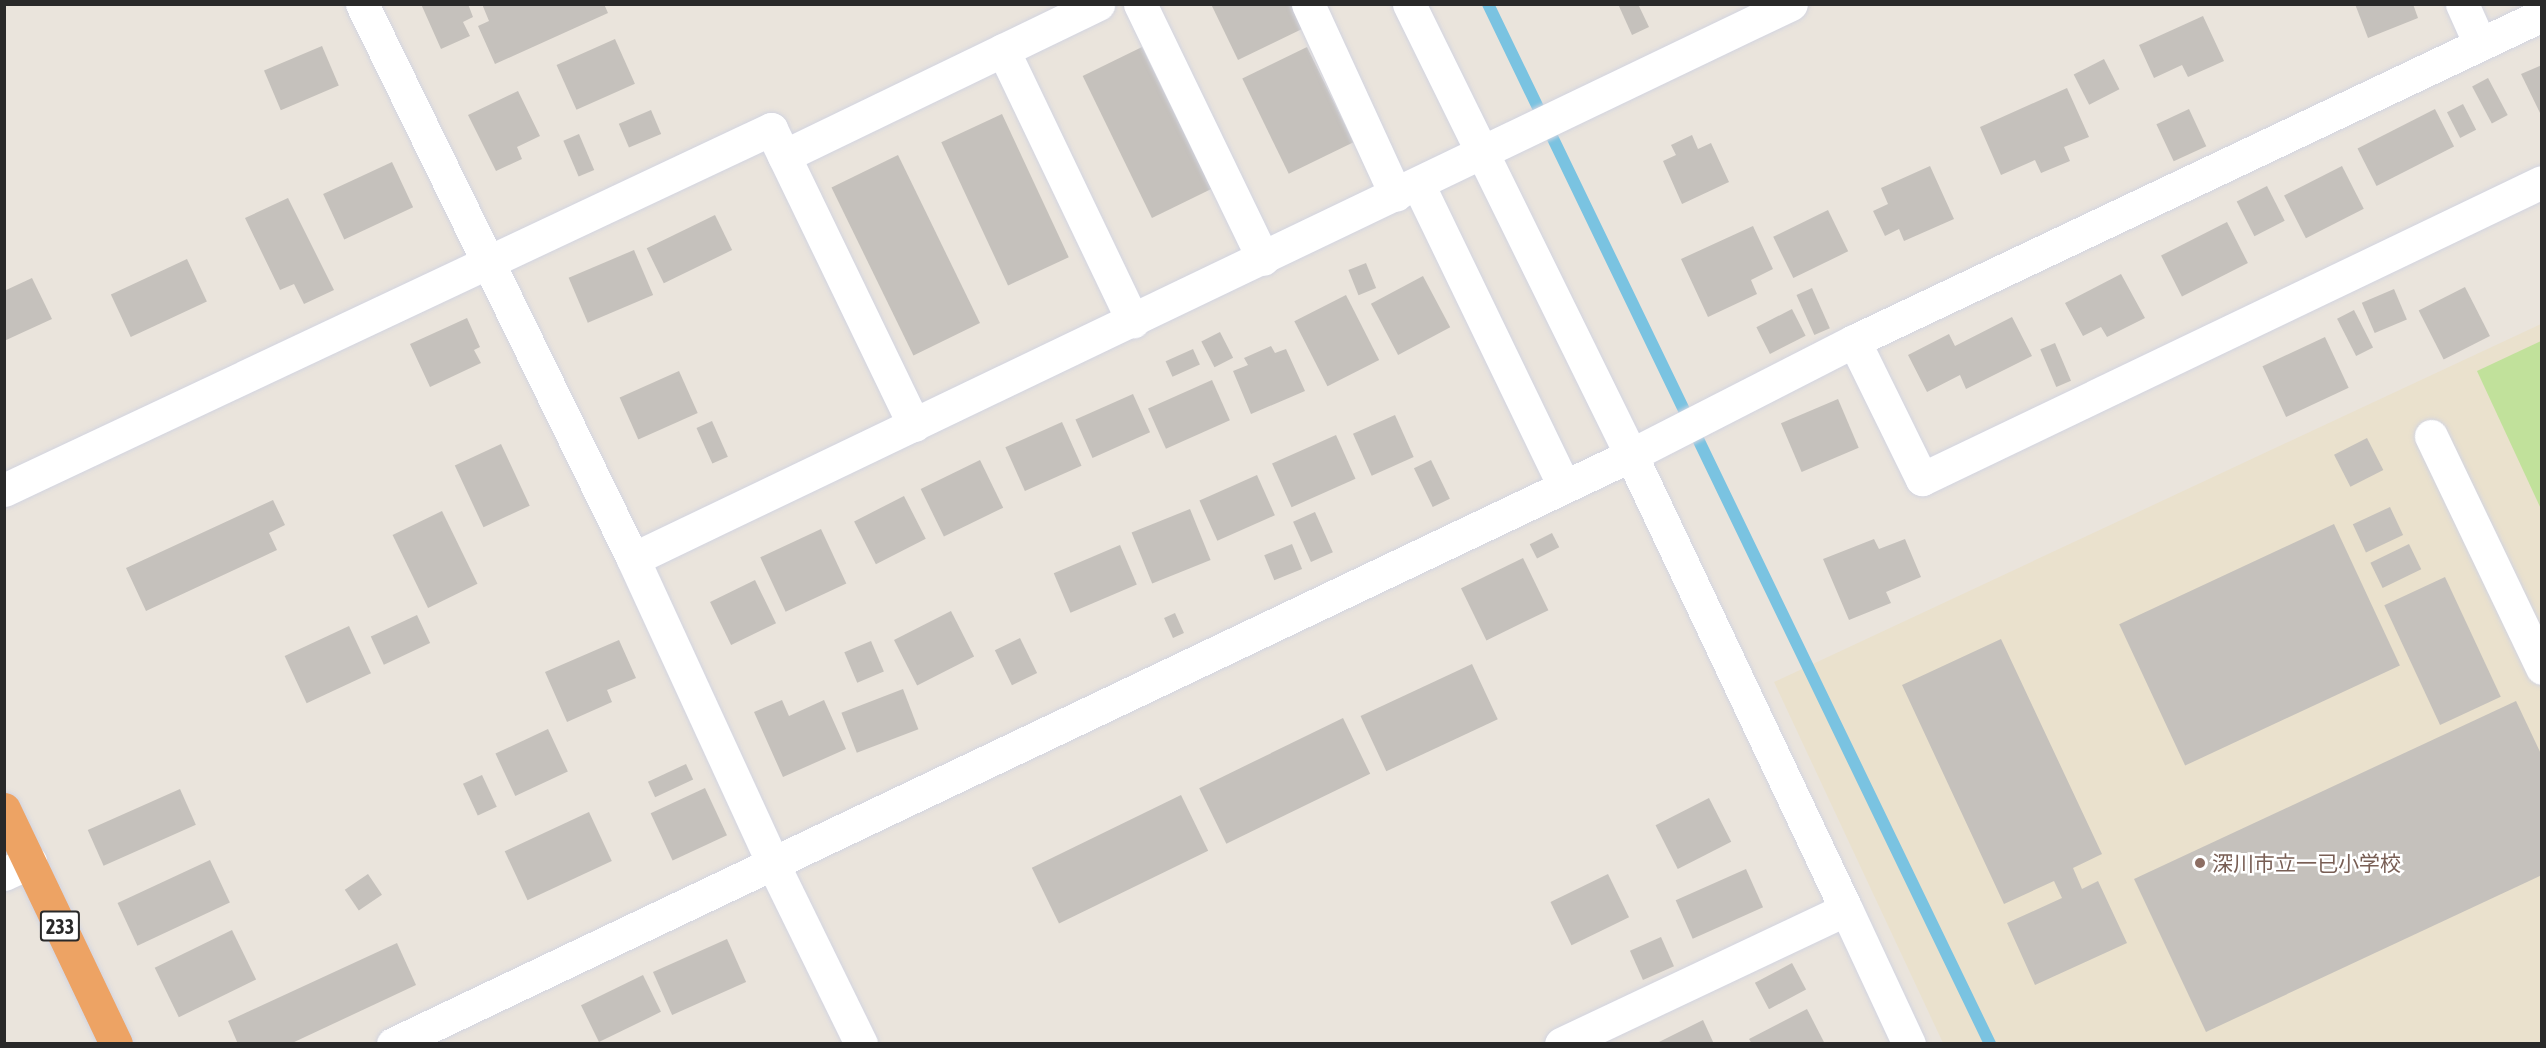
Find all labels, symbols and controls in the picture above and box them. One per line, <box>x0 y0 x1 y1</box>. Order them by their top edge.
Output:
place label: 深川市立一已小学校 <box>2212 850 2401 876</box>
marker: 深川市立一已小学校 <box>2193 856 2207 870</box>
road number: 233 <box>39 909 81 943</box>

